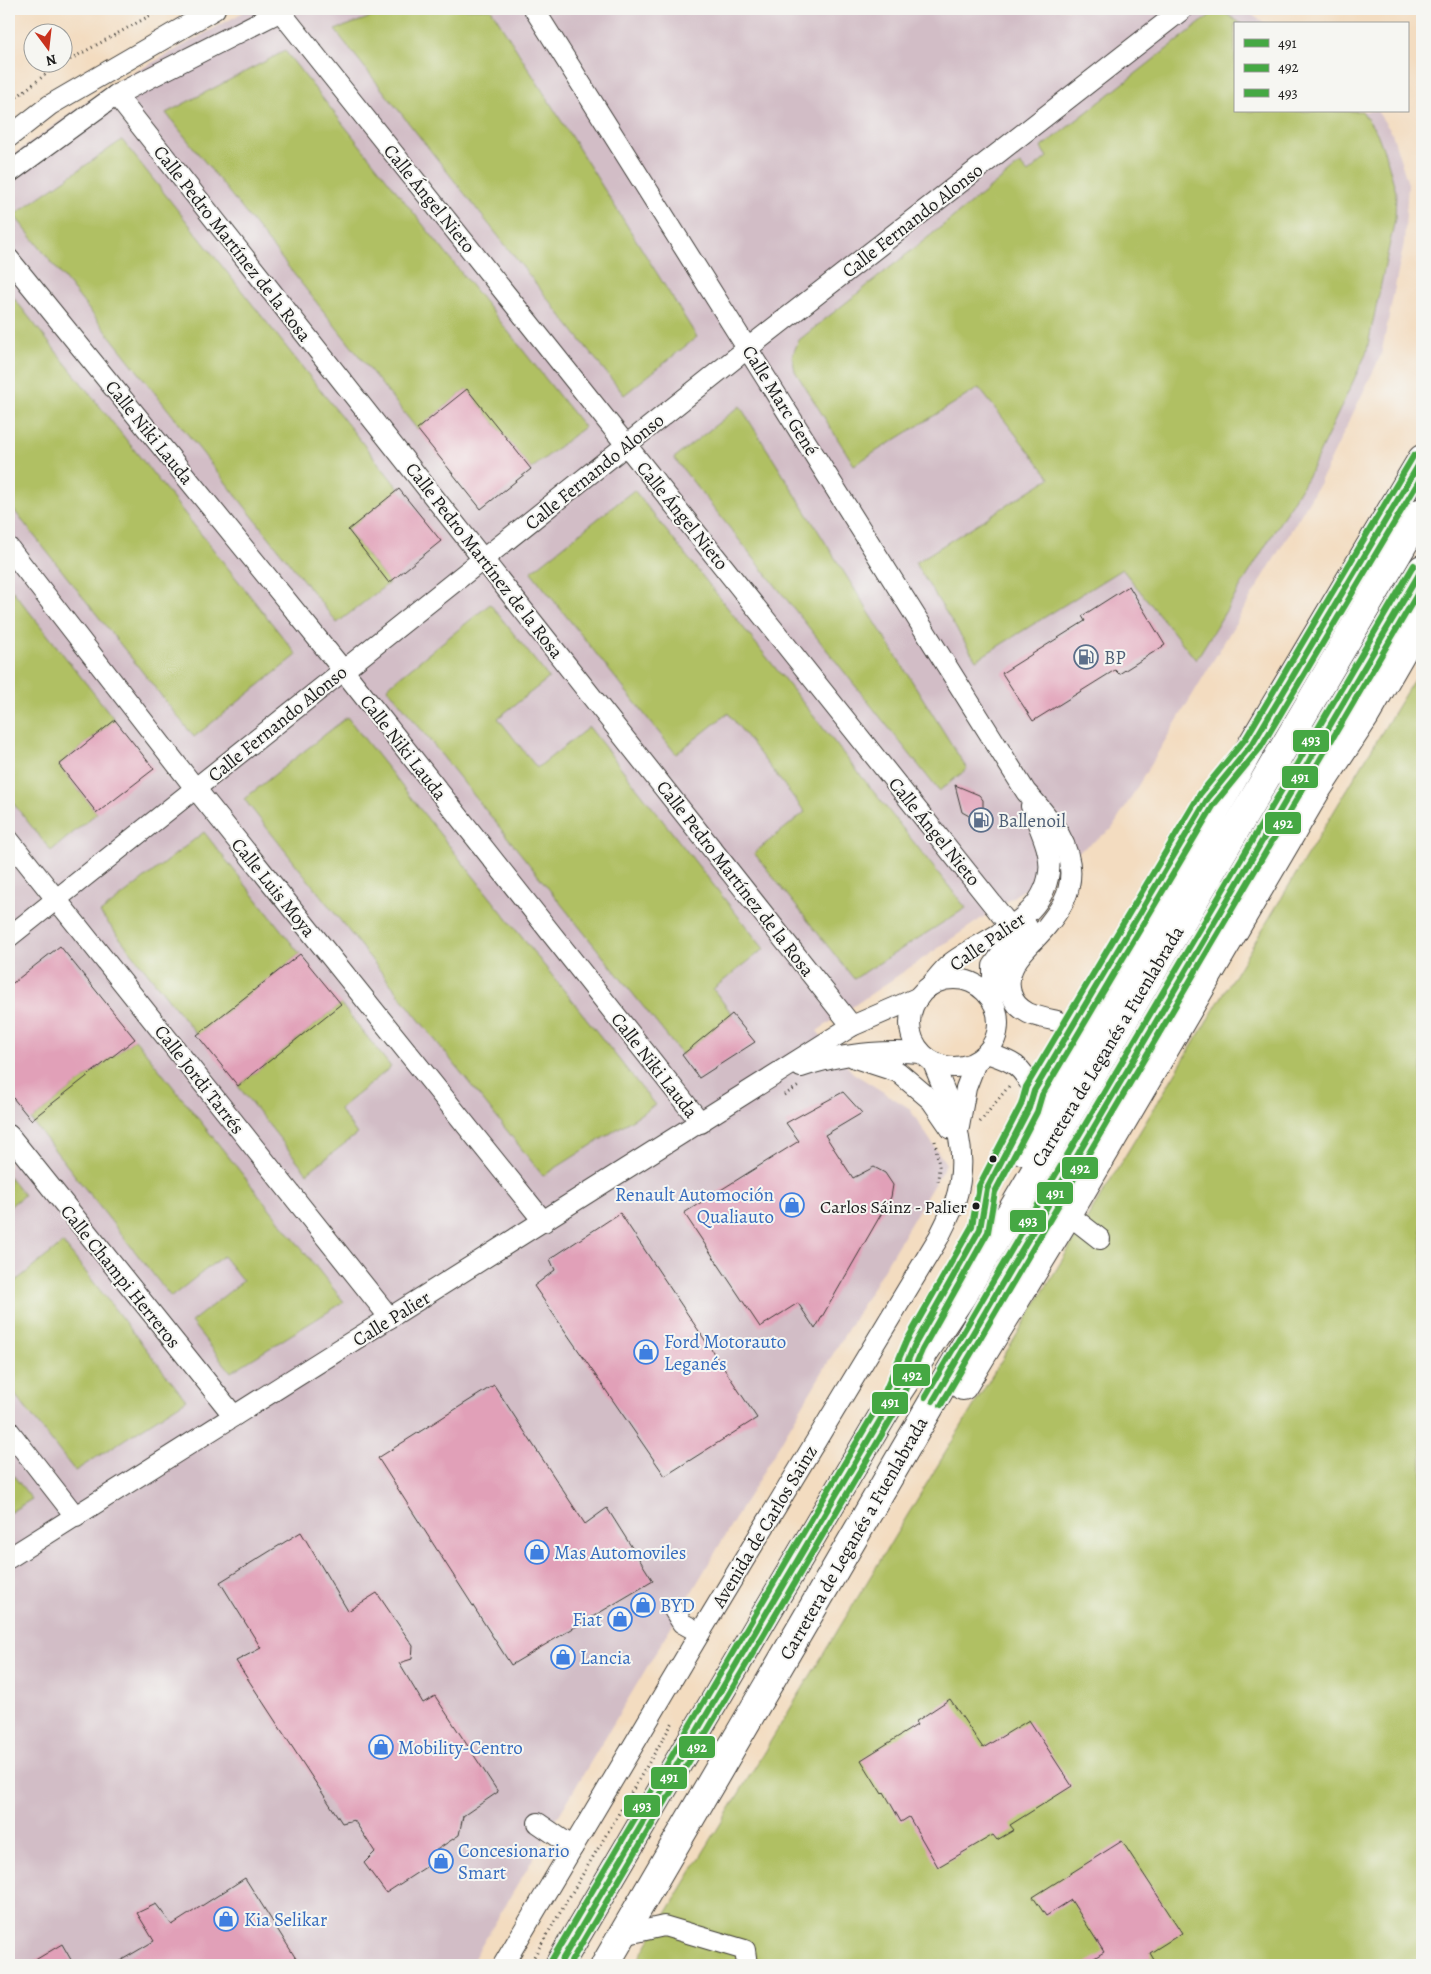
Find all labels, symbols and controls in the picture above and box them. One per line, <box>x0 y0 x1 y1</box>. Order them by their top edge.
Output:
north arrow <box>22 22 72 72</box>
legend <box>1234 22 1408 112</box>
text: 491 <box>1278 33 1297 53</box>
text: N <box>44 50 59 71</box>
text: 492 <box>1278 57 1299 77</box>
text: 493 <box>1278 83 1298 103</box>
street label: Calle Ángel Nieto <box>377 139 481 258</box>
street label: Calle Pedro Martínez de la Rosa <box>147 140 317 347</box>
street label: Calle Fernando Alonso <box>837 157 989 284</box>
street label: Calle Marc Gené <box>736 340 824 461</box>
street label: Calle Niki Lauda <box>99 375 200 490</box>
street label: Calle Fernando Alonso <box>519 407 670 536</box>
street label: Calle Ángel Nieto <box>630 456 734 575</box>
street label: Calle Pedro Martínez de la Rosa <box>399 457 569 664</box>
fuel station icon: BP <box>1073 644 1099 670</box>
place label: BP <box>1104 645 1126 671</box>
street label: Calle Fernando Alonso <box>202 659 353 788</box>
street label: Calle Niki Lauda <box>354 689 453 806</box>
line badge: 493 <box>1292 729 1330 753</box>
text: 493 <box>1301 731 1321 750</box>
line badge: 491 <box>1281 765 1319 789</box>
text: 491 <box>1291 768 1309 787</box>
street label: Calle Ángel Nieto <box>882 772 986 891</box>
street label: Calle Pedro Martínez de la Rosa <box>650 775 820 982</box>
fuel station icon: Ballenoil <box>968 807 994 833</box>
place label: Ballenoil <box>998 808 1066 834</box>
line badge: 492 <box>1264 811 1302 835</box>
text: 492 <box>1273 814 1293 833</box>
street label: Calle Luis Moya <box>225 832 321 943</box>
street label: Calle Palier <box>944 906 1031 977</box>
street label: Carretera de Leganés a Fuenlabrada <box>1025 921 1190 1172</box>
street label: Calle Niki Lauda <box>605 1007 704 1124</box>
street label: Calle Jordi Tarrés <box>148 1019 250 1140</box>
unlabelled marker <box>988 1154 998 1164</box>
line badge: 492 <box>1061 1156 1099 1180</box>
text: 492 <box>1070 1159 1090 1178</box>
line badge: 491 <box>1036 1181 1074 1205</box>
place label: Renault Automoción Qualiauto <box>615 1182 774 1230</box>
text: 491 <box>1046 1184 1064 1203</box>
shop icon: Renault Automoción Qualiauto <box>779 1192 805 1218</box>
place label: Carlos Sáinz - Palier <box>820 1195 967 1219</box>
street label: Calle Champi Herreros <box>54 1199 186 1354</box>
marker: Carlos Sáinz - Palier <box>971 1201 981 1211</box>
line badge: 493 <box>1009 1209 1047 1233</box>
text: 493 <box>1018 1212 1038 1231</box>
street label: Calle Palier <box>348 1285 435 1353</box>
place label: Ford Motorauto Leganés <box>664 1329 786 1377</box>
shop icon: Ford Motorauto Leganés <box>633 1339 659 1365</box>
line badge: 492 <box>892 1363 931 1387</box>
text: 492 <box>902 1366 922 1385</box>
line badge: 491 <box>871 1391 909 1415</box>
text: 491 <box>881 1393 899 1412</box>
street label: Carretera de Leganés a Fuenlabrada <box>773 1412 934 1665</box>
street label: Avenida de Carlos Sainz <box>706 1441 824 1613</box>
shop icon: Mas Automoviles <box>524 1539 550 1565</box>
place label: Mas Automoviles <box>554 1540 686 1566</box>
shop icon: BYD <box>630 1592 656 1618</box>
place label: BYD <box>660 1593 695 1619</box>
shop icon: Fiat <box>607 1606 633 1632</box>
place label: Fiat <box>572 1607 602 1633</box>
shop icon: Lancia <box>550 1644 576 1670</box>
place label: Lancia <box>580 1645 631 1671</box>
shop icon: Mobility-Centro <box>368 1734 394 1760</box>
place label: Mobility-Centro <box>398 1735 523 1761</box>
line badge: 492 <box>678 1735 716 1759</box>
text: 492 <box>687 1738 707 1757</box>
line badge: 491 <box>650 1766 688 1790</box>
text: 491 <box>660 1768 678 1787</box>
line badge: 493 <box>623 1794 661 1818</box>
text: 493 <box>632 1797 652 1816</box>
place label: Concesionario Smart <box>458 1838 570 1886</box>
shop icon: Concesionario Smart <box>428 1848 454 1874</box>
shop icon: Kia Selikar <box>213 1906 239 1932</box>
place label: Kia Selikar <box>244 1907 327 1933</box>

